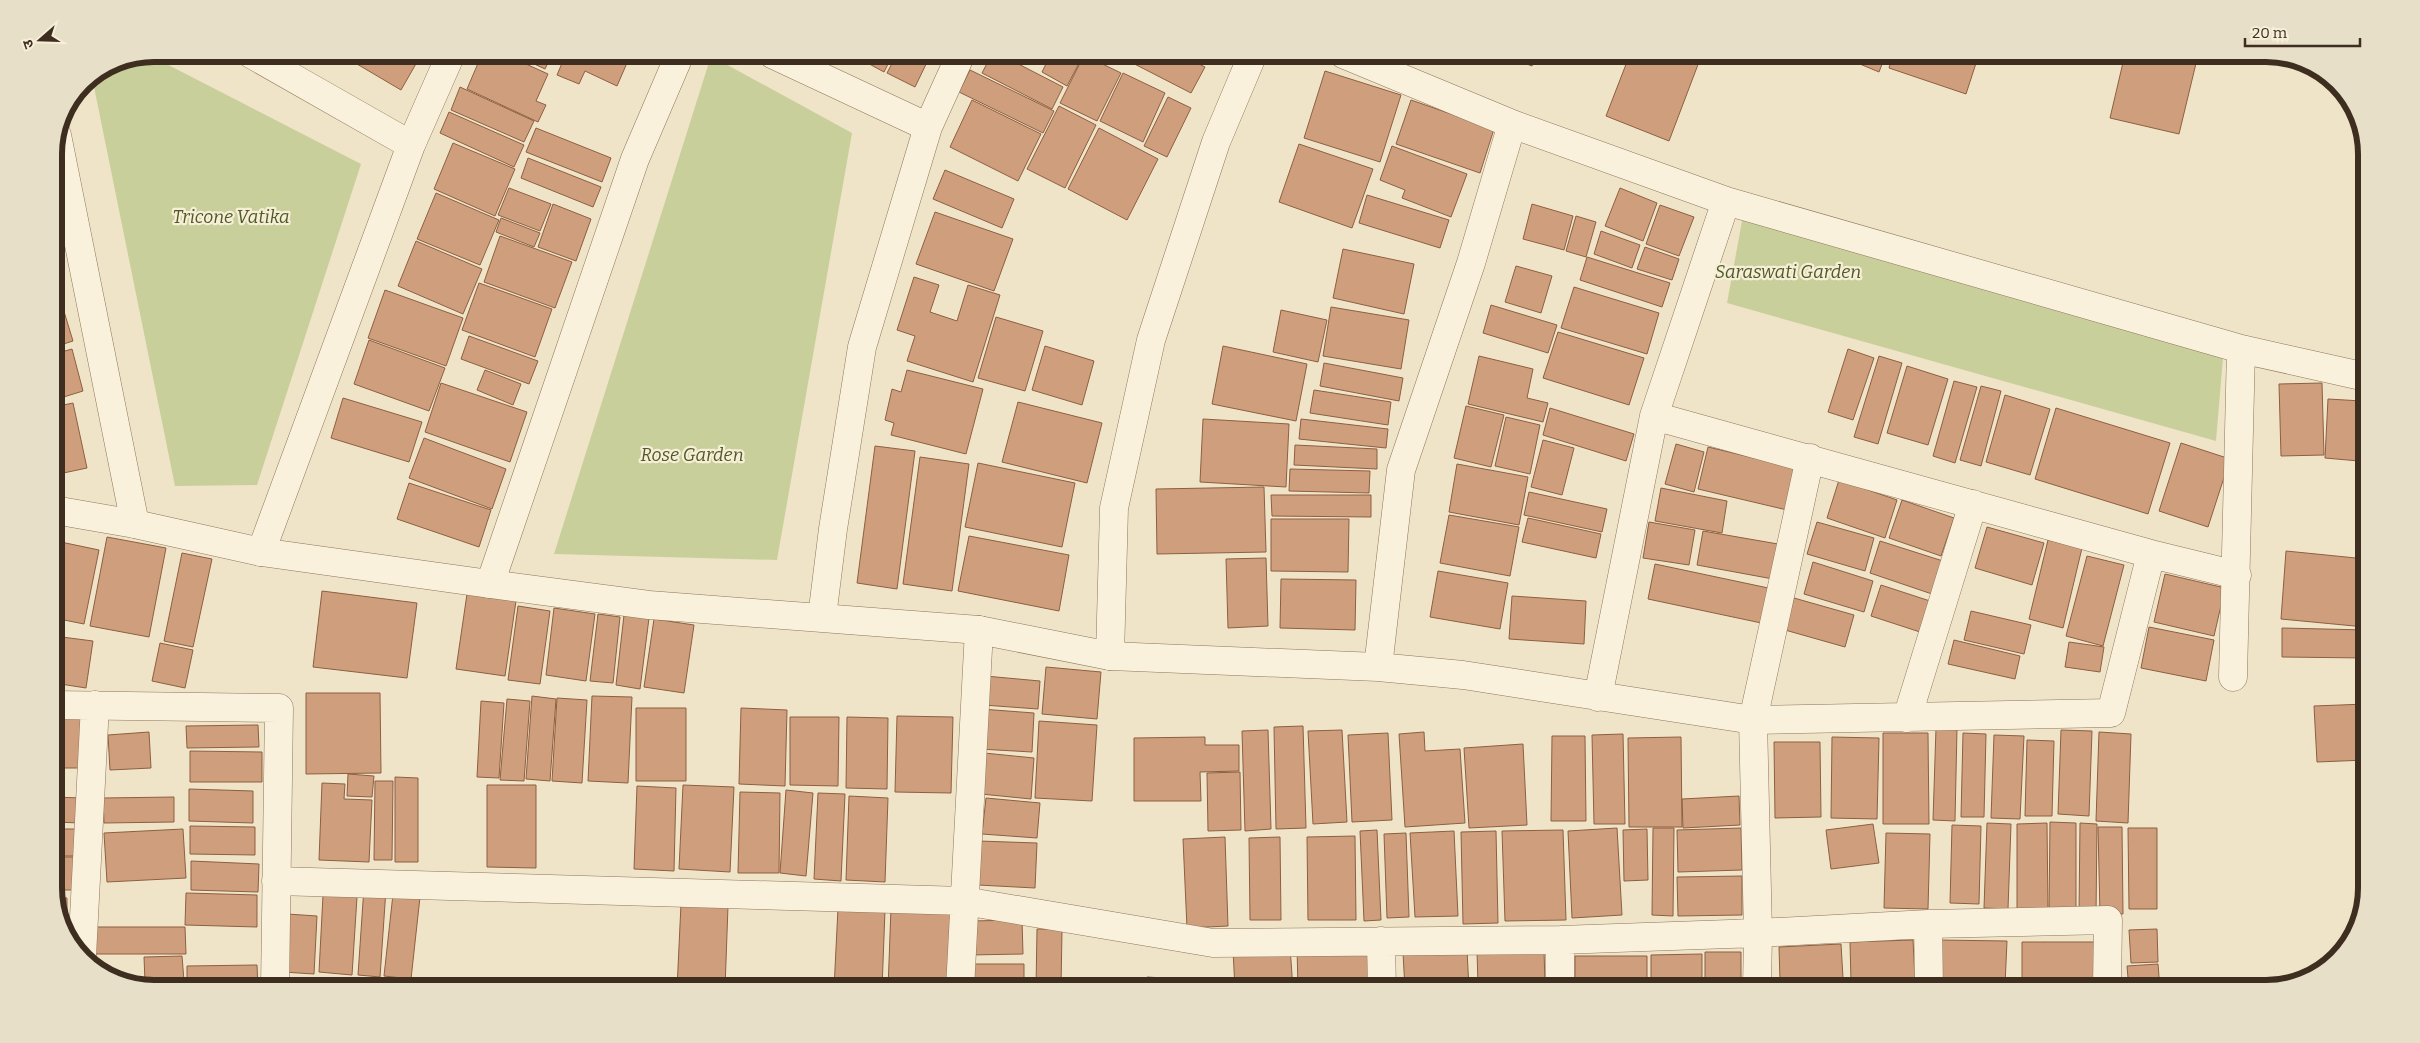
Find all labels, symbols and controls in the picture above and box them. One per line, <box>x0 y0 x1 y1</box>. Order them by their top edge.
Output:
north arrow <box>15 15 65 65</box>
scale bar <box>2245 15 2360 47</box>
text: 20 m <box>2252 24 2288 42</box>
text: उ <box>19 37 38 51</box>
park label: Tricone Vatika <box>173 206 290 228</box>
park label: Saraswati Garden <box>1715 261 1861 283</box>
park label: Rose Garden <box>640 444 744 466</box>

